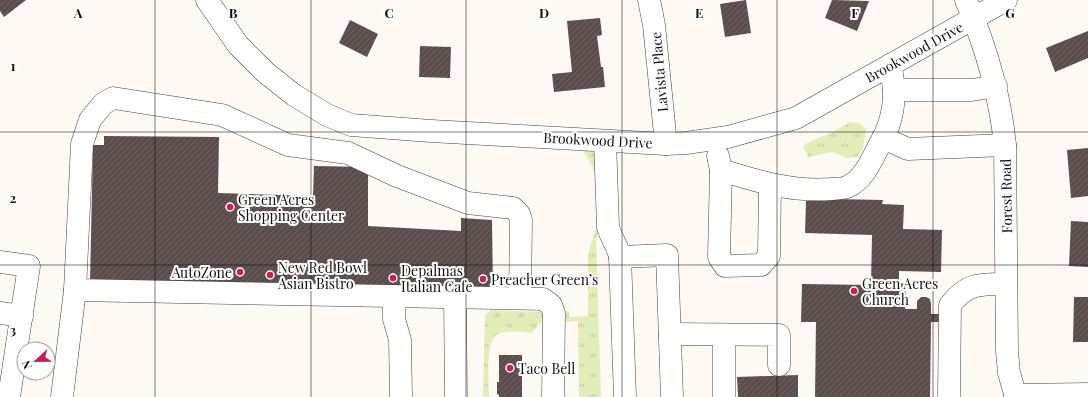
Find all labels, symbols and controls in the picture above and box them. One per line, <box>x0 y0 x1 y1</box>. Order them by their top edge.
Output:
text: A <box>73 4 83 21</box>
text: B <box>229 4 238 21</box>
text: C <box>384 4 394 21</box>
text: D <box>539 4 549 21</box>
text: E <box>695 4 703 21</box>
text: F <box>851 4 859 21</box>
text: G <box>1005 4 1015 21</box>
street label: Brookwood Drive <box>862 17 966 87</box>
street label: Lavista Place <box>646 31 672 113</box>
text: 1 <box>11 57 16 74</box>
street label: Brookwood Drive <box>543 128 653 152</box>
street label: Forest Road <box>996 159 1016 233</box>
text: 2 <box>10 189 17 206</box>
place label: Green Acres Shopping Center <box>238 190 345 225</box>
marker: Green Acres Shopping Center <box>225 202 235 212</box>
place label: New Red Bowl Asian Bistro <box>277 258 367 293</box>
place label: Depalmas Italian Cafe <box>401 261 473 296</box>
place label: AutoZone <box>171 263 232 282</box>
marker: AutoZone <box>235 267 245 277</box>
marker: New Red Bowl Asian Bistro <box>265 270 275 280</box>
place label: Preacher Green’s <box>491 270 598 289</box>
marker: Depalmas Italian Cafe <box>388 273 398 283</box>
marker: Preacher Green’s <box>478 274 488 284</box>
place label: Green Acres Church <box>862 274 938 309</box>
marker: Green Acres Church <box>849 286 859 296</box>
text: 3 <box>10 321 16 338</box>
north arrow <box>16 341 56 381</box>
text: N <box>18 358 35 371</box>
place label: Taco Bell <box>518 359 575 378</box>
marker: Taco Bell <box>505 363 515 373</box>

